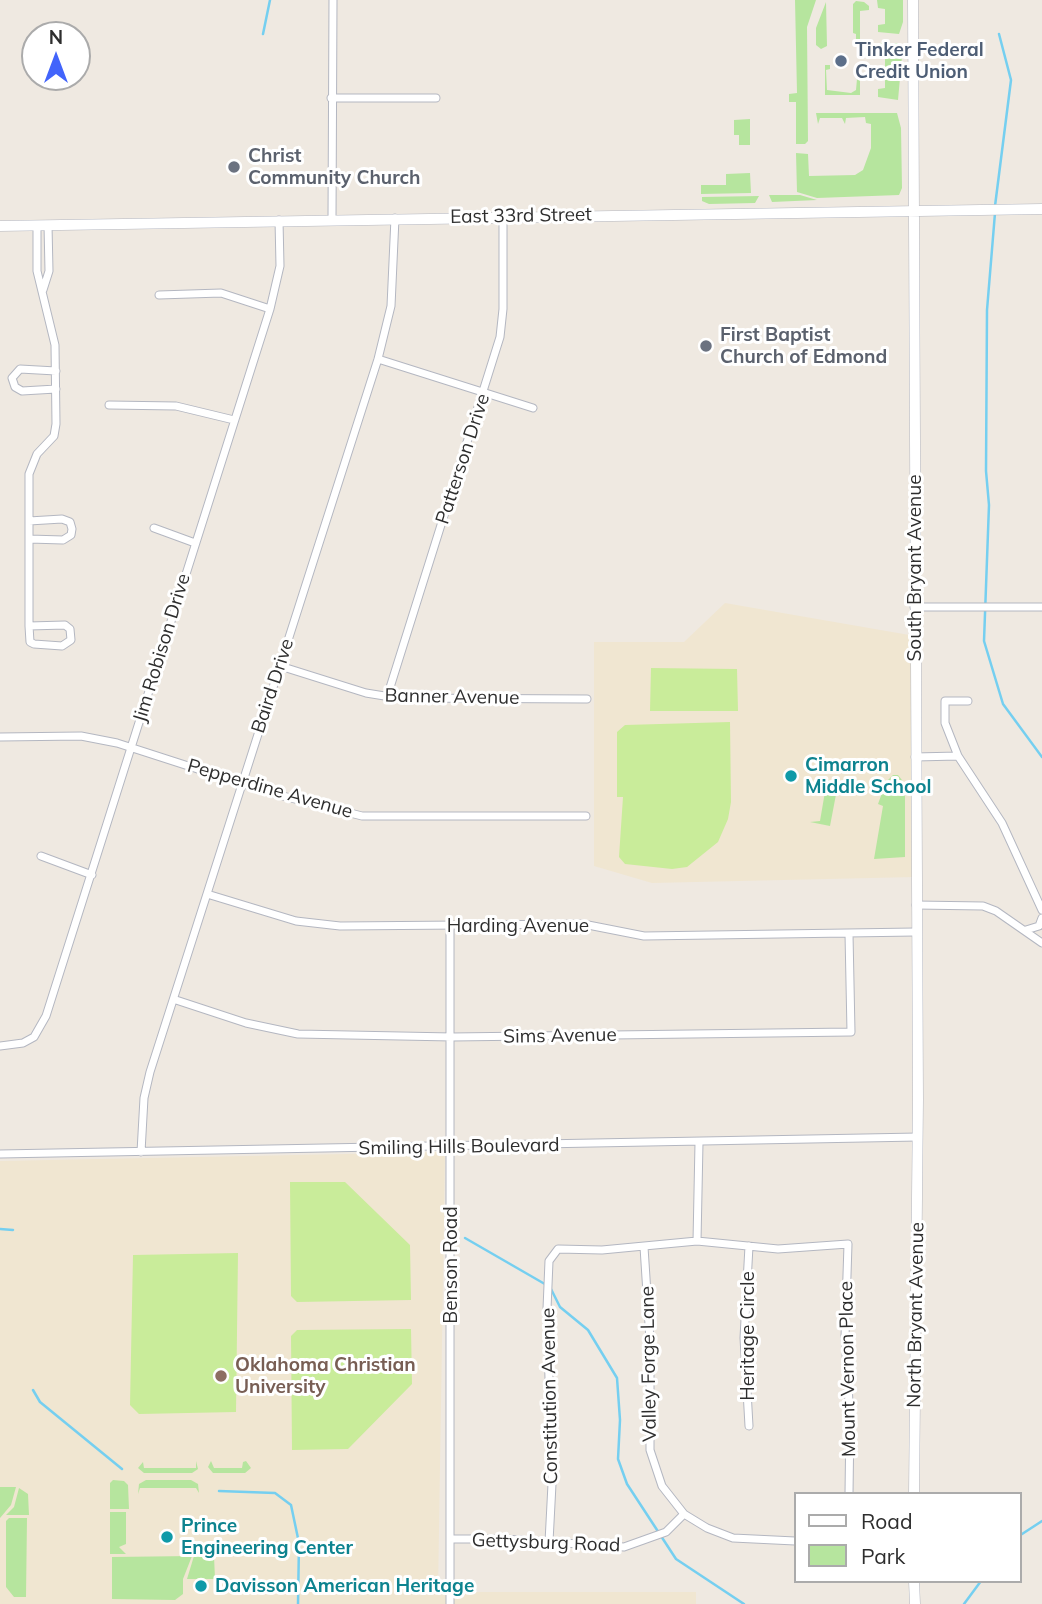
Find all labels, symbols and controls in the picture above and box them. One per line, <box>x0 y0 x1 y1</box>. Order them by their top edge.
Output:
north arrow <box>21 21 91 91</box>
text: N <box>49 25 63 49</box>
place label: Tinker Federal Credit Union <box>855 39 984 83</box>
marker: Tinker Federal Credit Union <box>833 53 849 69</box>
place label: Christ Community Church <box>248 145 421 189</box>
marker: Christ Community Church <box>226 159 242 175</box>
street label: East 33rd Street <box>450 203 592 229</box>
place label: First Baptist Church of Edmond <box>720 324 887 368</box>
marker: First Baptist Church of Edmond <box>698 338 714 354</box>
street label: Patterson Drive <box>431 391 495 527</box>
street label: South Bryant Avenue <box>904 474 926 662</box>
street label: Jim Robison Drive <box>129 571 195 725</box>
street label: Baird Drive <box>247 636 299 736</box>
street label: Banner Avenue <box>384 684 520 710</box>
place label: Cimarron Middle School <box>805 754 931 798</box>
street label: Pepperdine Avenue <box>185 755 355 823</box>
marker: Cimarron Middle School <box>783 768 799 784</box>
street label: Harding Avenue <box>447 915 589 937</box>
street label: Sims Avenue <box>503 1024 617 1048</box>
street label: Smiling Hills Boulevard <box>358 1134 560 1160</box>
street label: Benson Road <box>440 1206 462 1324</box>
street label: North Bryant Avenue <box>903 1222 929 1408</box>
street label: Heritage Circle <box>737 1271 759 1401</box>
street label: Mount Vernon Place <box>835 1281 861 1457</box>
street label: Valley Forge Lane <box>636 1286 662 1442</box>
street label: Constitution Avenue <box>537 1307 563 1485</box>
place label: Oklahoma Christian University <box>235 1354 416 1398</box>
marker: Oklahoma Christian University <box>213 1368 229 1384</box>
legend <box>794 1492 1021 1583</box>
text: Road <box>861 1508 912 1534</box>
place label: Prince Engineering Center <box>181 1515 353 1559</box>
marker: Prince Engineering Center <box>159 1529 175 1545</box>
street label: Gettysburg Road <box>471 1529 621 1557</box>
text: Park <box>861 1543 905 1569</box>
place label: Davisson American Heritage <box>215 1575 474 1597</box>
marker: Davisson American Heritage <box>193 1578 209 1594</box>

